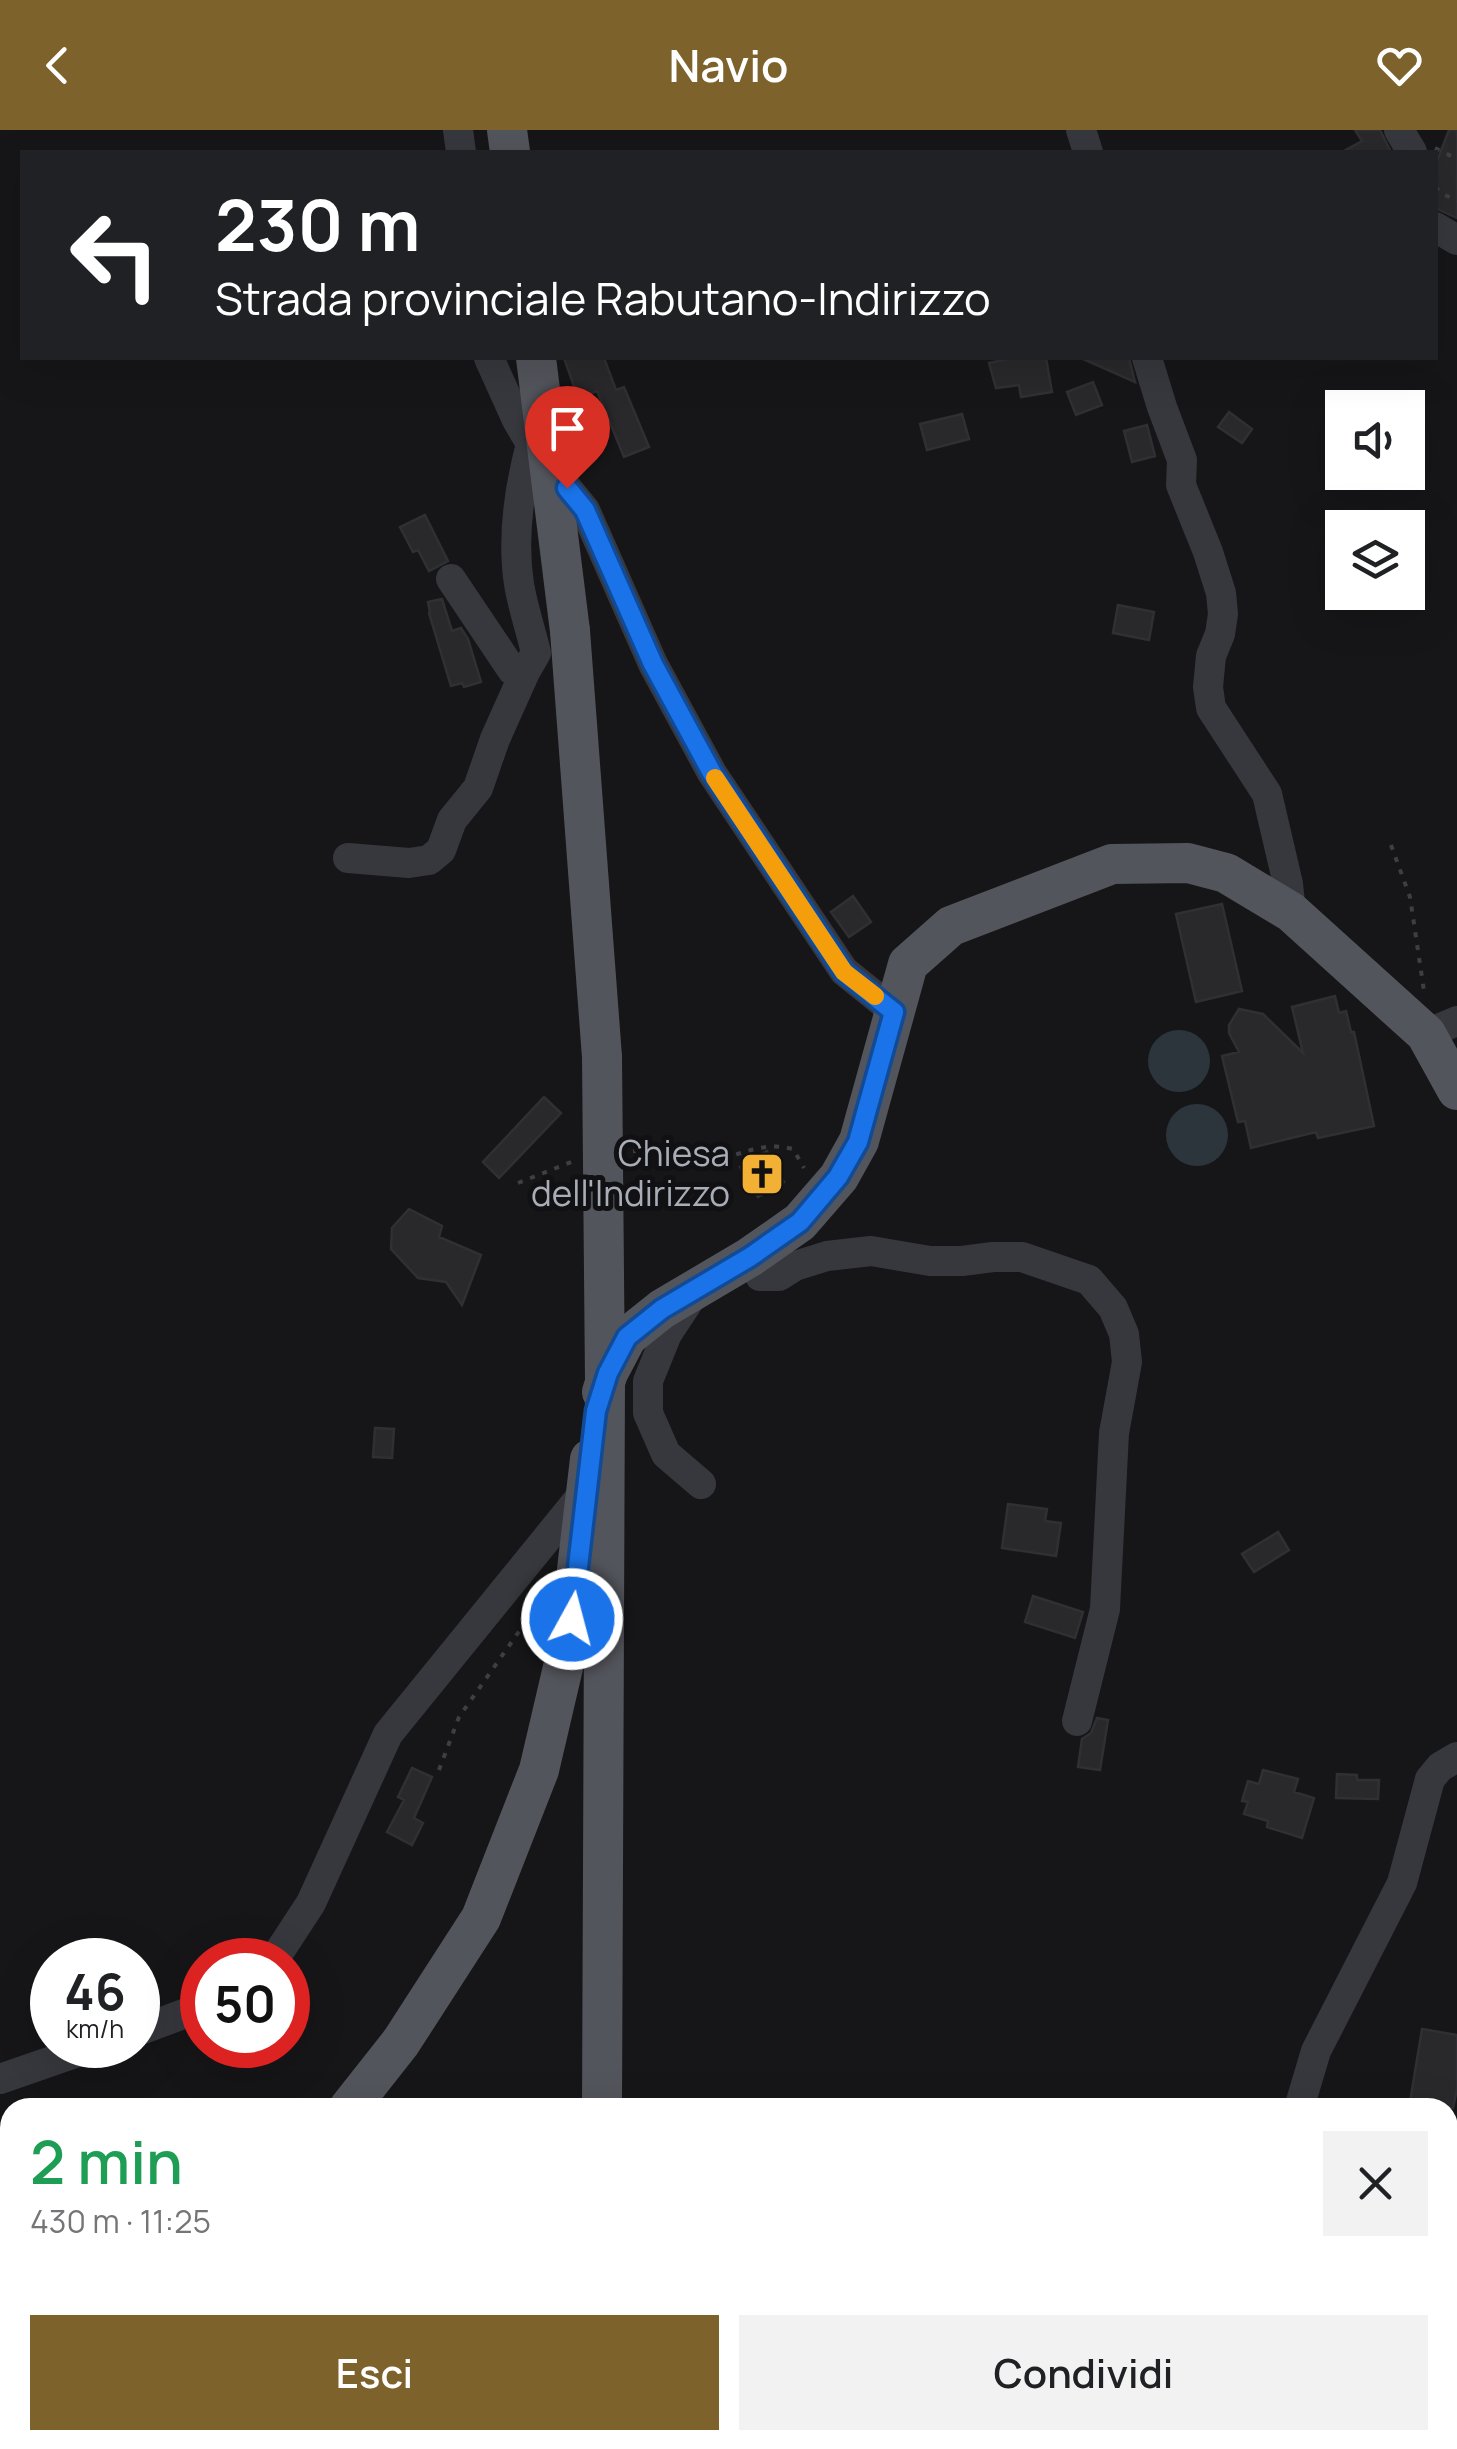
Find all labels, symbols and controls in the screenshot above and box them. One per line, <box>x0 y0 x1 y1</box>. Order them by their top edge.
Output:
text: Navio <box>668 34 789 96</box>
icon: back <box>30 38 85 93</box>
icon: heart <box>1372 38 1427 93</box>
text: 230 m <box>215 176 420 272</box>
icon: left <box>50 190 180 320</box>
text: Strada provinciale Rabutano-Indirizzo <box>215 267 991 329</box>
pin <box>525 386 610 489</box>
map controls <box>1325 390 1425 610</box>
button: sound <box>1325 390 1425 490</box>
icon: arrive <box>540 401 595 456</box>
button: layers <box>1325 510 1425 610</box>
place label: Chiesa dell'Indirizzo <box>531 1129 730 1217</box>
church icon: Chiesa dell'Indirizzo <box>739 1151 785 1197</box>
position arrow <box>520 1567 624 1671</box>
speed limit sign: 50 <box>180 1938 310 2068</box>
text: 46 <box>64 1957 126 2025</box>
text: km/h <box>66 2011 124 2046</box>
text: 2 min <box>30 2120 183 2202</box>
button: close <box>1323 2131 1428 2236</box>
text: 430 m · 11:25 <box>30 2199 211 2243</box>
button: Esci <box>30 2315 719 2430</box>
button: Condividi <box>739 2315 1428 2430</box>

